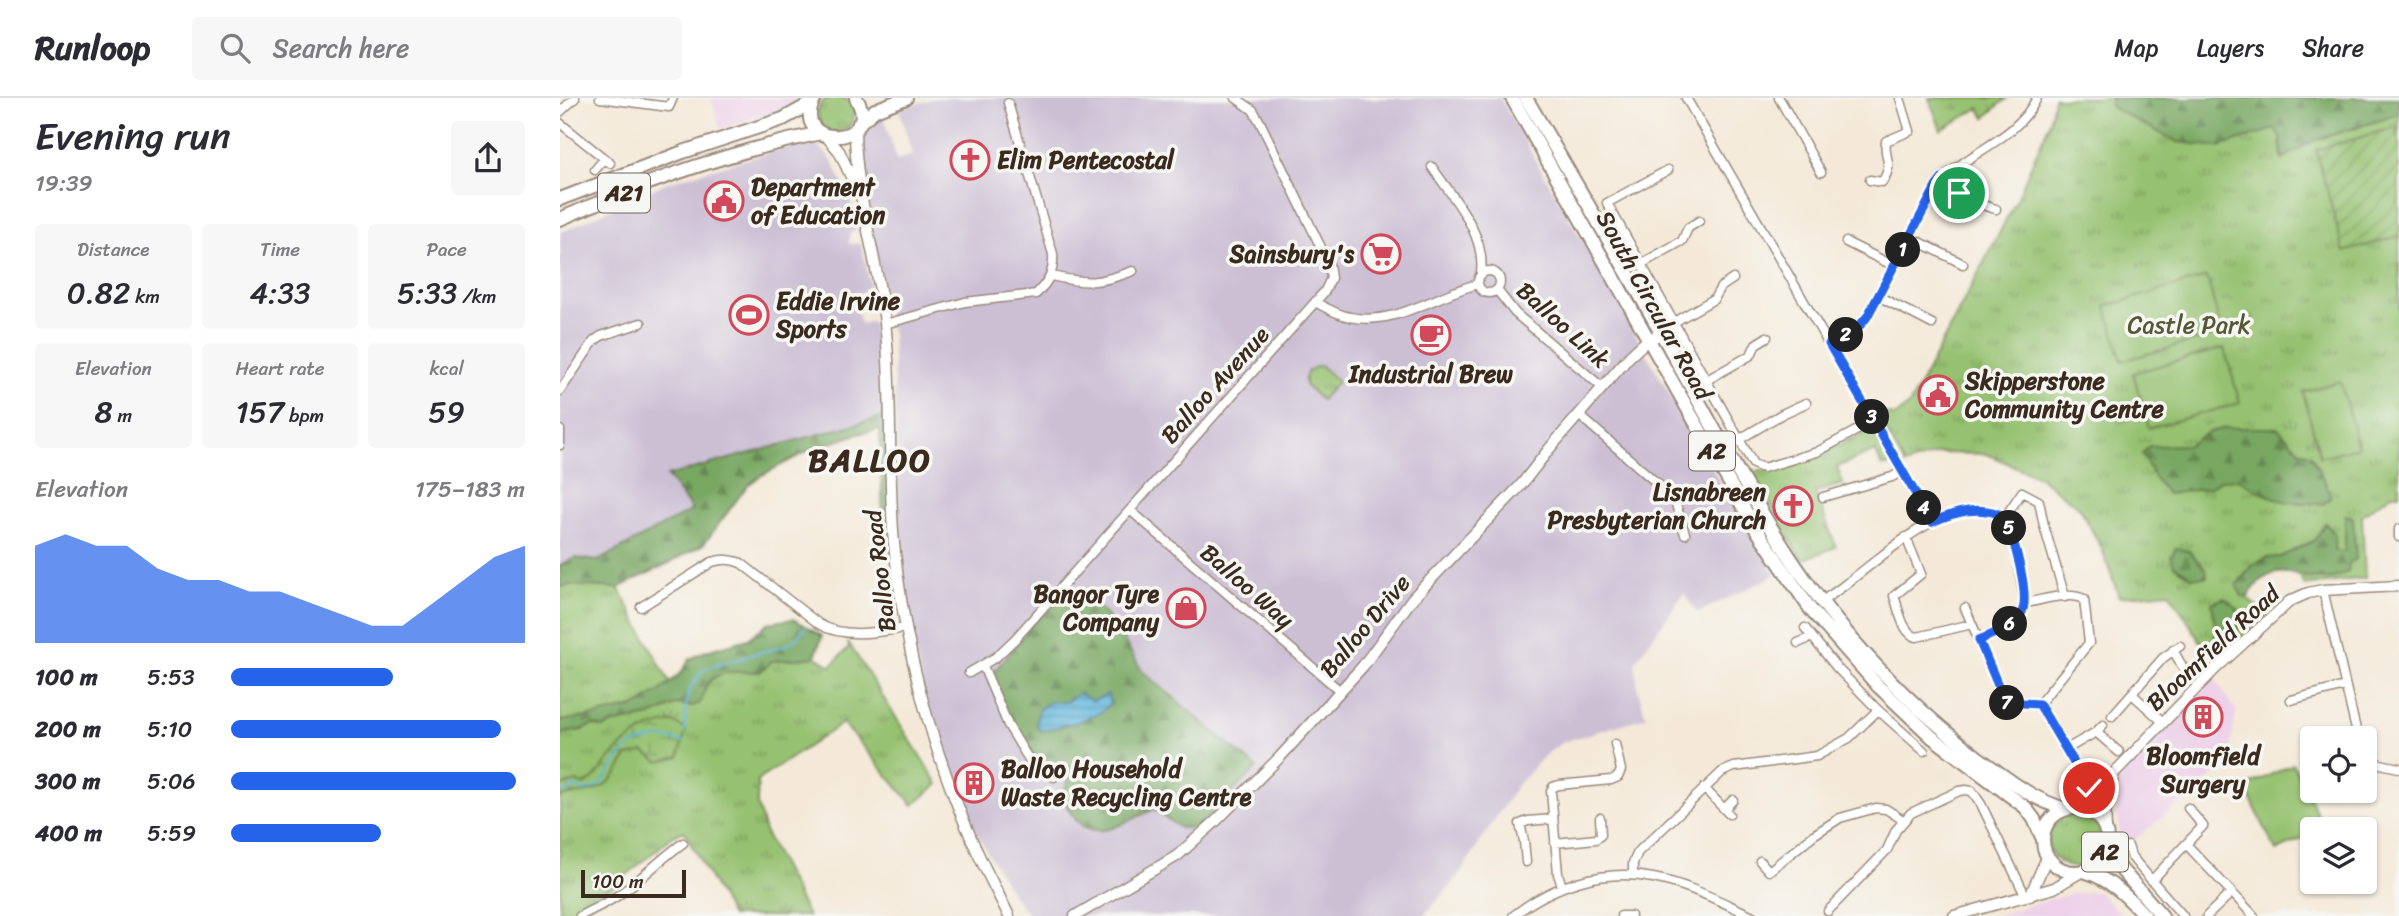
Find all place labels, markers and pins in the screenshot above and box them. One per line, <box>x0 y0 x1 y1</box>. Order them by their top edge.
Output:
church icon: Elim Pentecostal <box>949 139 991 181</box>
place label: Elim Pentecostal <box>997 139 1175 181</box>
pin <box>1929 163 1989 223</box>
place label: Department of Education <box>751 166 885 236</box>
public building icon: Department of Education <box>703 180 745 222</box>
pin: 1 <box>1886 232 1920 268</box>
place label: Sainsbury's <box>1228 233 1355 275</box>
supermarket icon: Sainsbury's <box>1360 233 1402 275</box>
place label: Eddie Irvine Sports <box>775 280 901 350</box>
sports icon: Eddie Irvine Sports <box>728 294 770 336</box>
cafe icon: Industrial Brew <box>1410 314 1452 356</box>
pin: 2 <box>1828 317 1864 352</box>
place label: Industrial Brew <box>1347 353 1513 395</box>
place label: Skipperstone Community Centre <box>1964 360 2164 430</box>
public building icon: Skipperstone Community Centre <box>1917 374 1959 416</box>
pin: 3 <box>1854 400 1890 434</box>
place label: Lisnabreen Presbyterian Church <box>1548 471 1766 541</box>
church icon: Lisnabreen Presbyterian Church <box>1772 485 1814 527</box>
pin: 4 <box>1906 490 1942 526</box>
pin: 5 <box>1992 510 2026 546</box>
place label: Bangor Tyre Company <box>1033 573 1160 643</box>
shop icon: Bangor Tyre Company <box>1165 587 1207 629</box>
pin: 6 <box>1992 606 2028 642</box>
pin: 7 <box>1990 686 2024 720</box>
building icon: Bloomfield Surgery <box>2182 696 2224 738</box>
place label: Bloomfield Surgery <box>2146 735 2262 805</box>
place label: Balloo Household Waste Recycling Centre <box>1001 748 1252 818</box>
pin <box>2059 758 2119 818</box>
building icon: Balloo Household Waste Recycling Centre <box>953 762 995 804</box>

